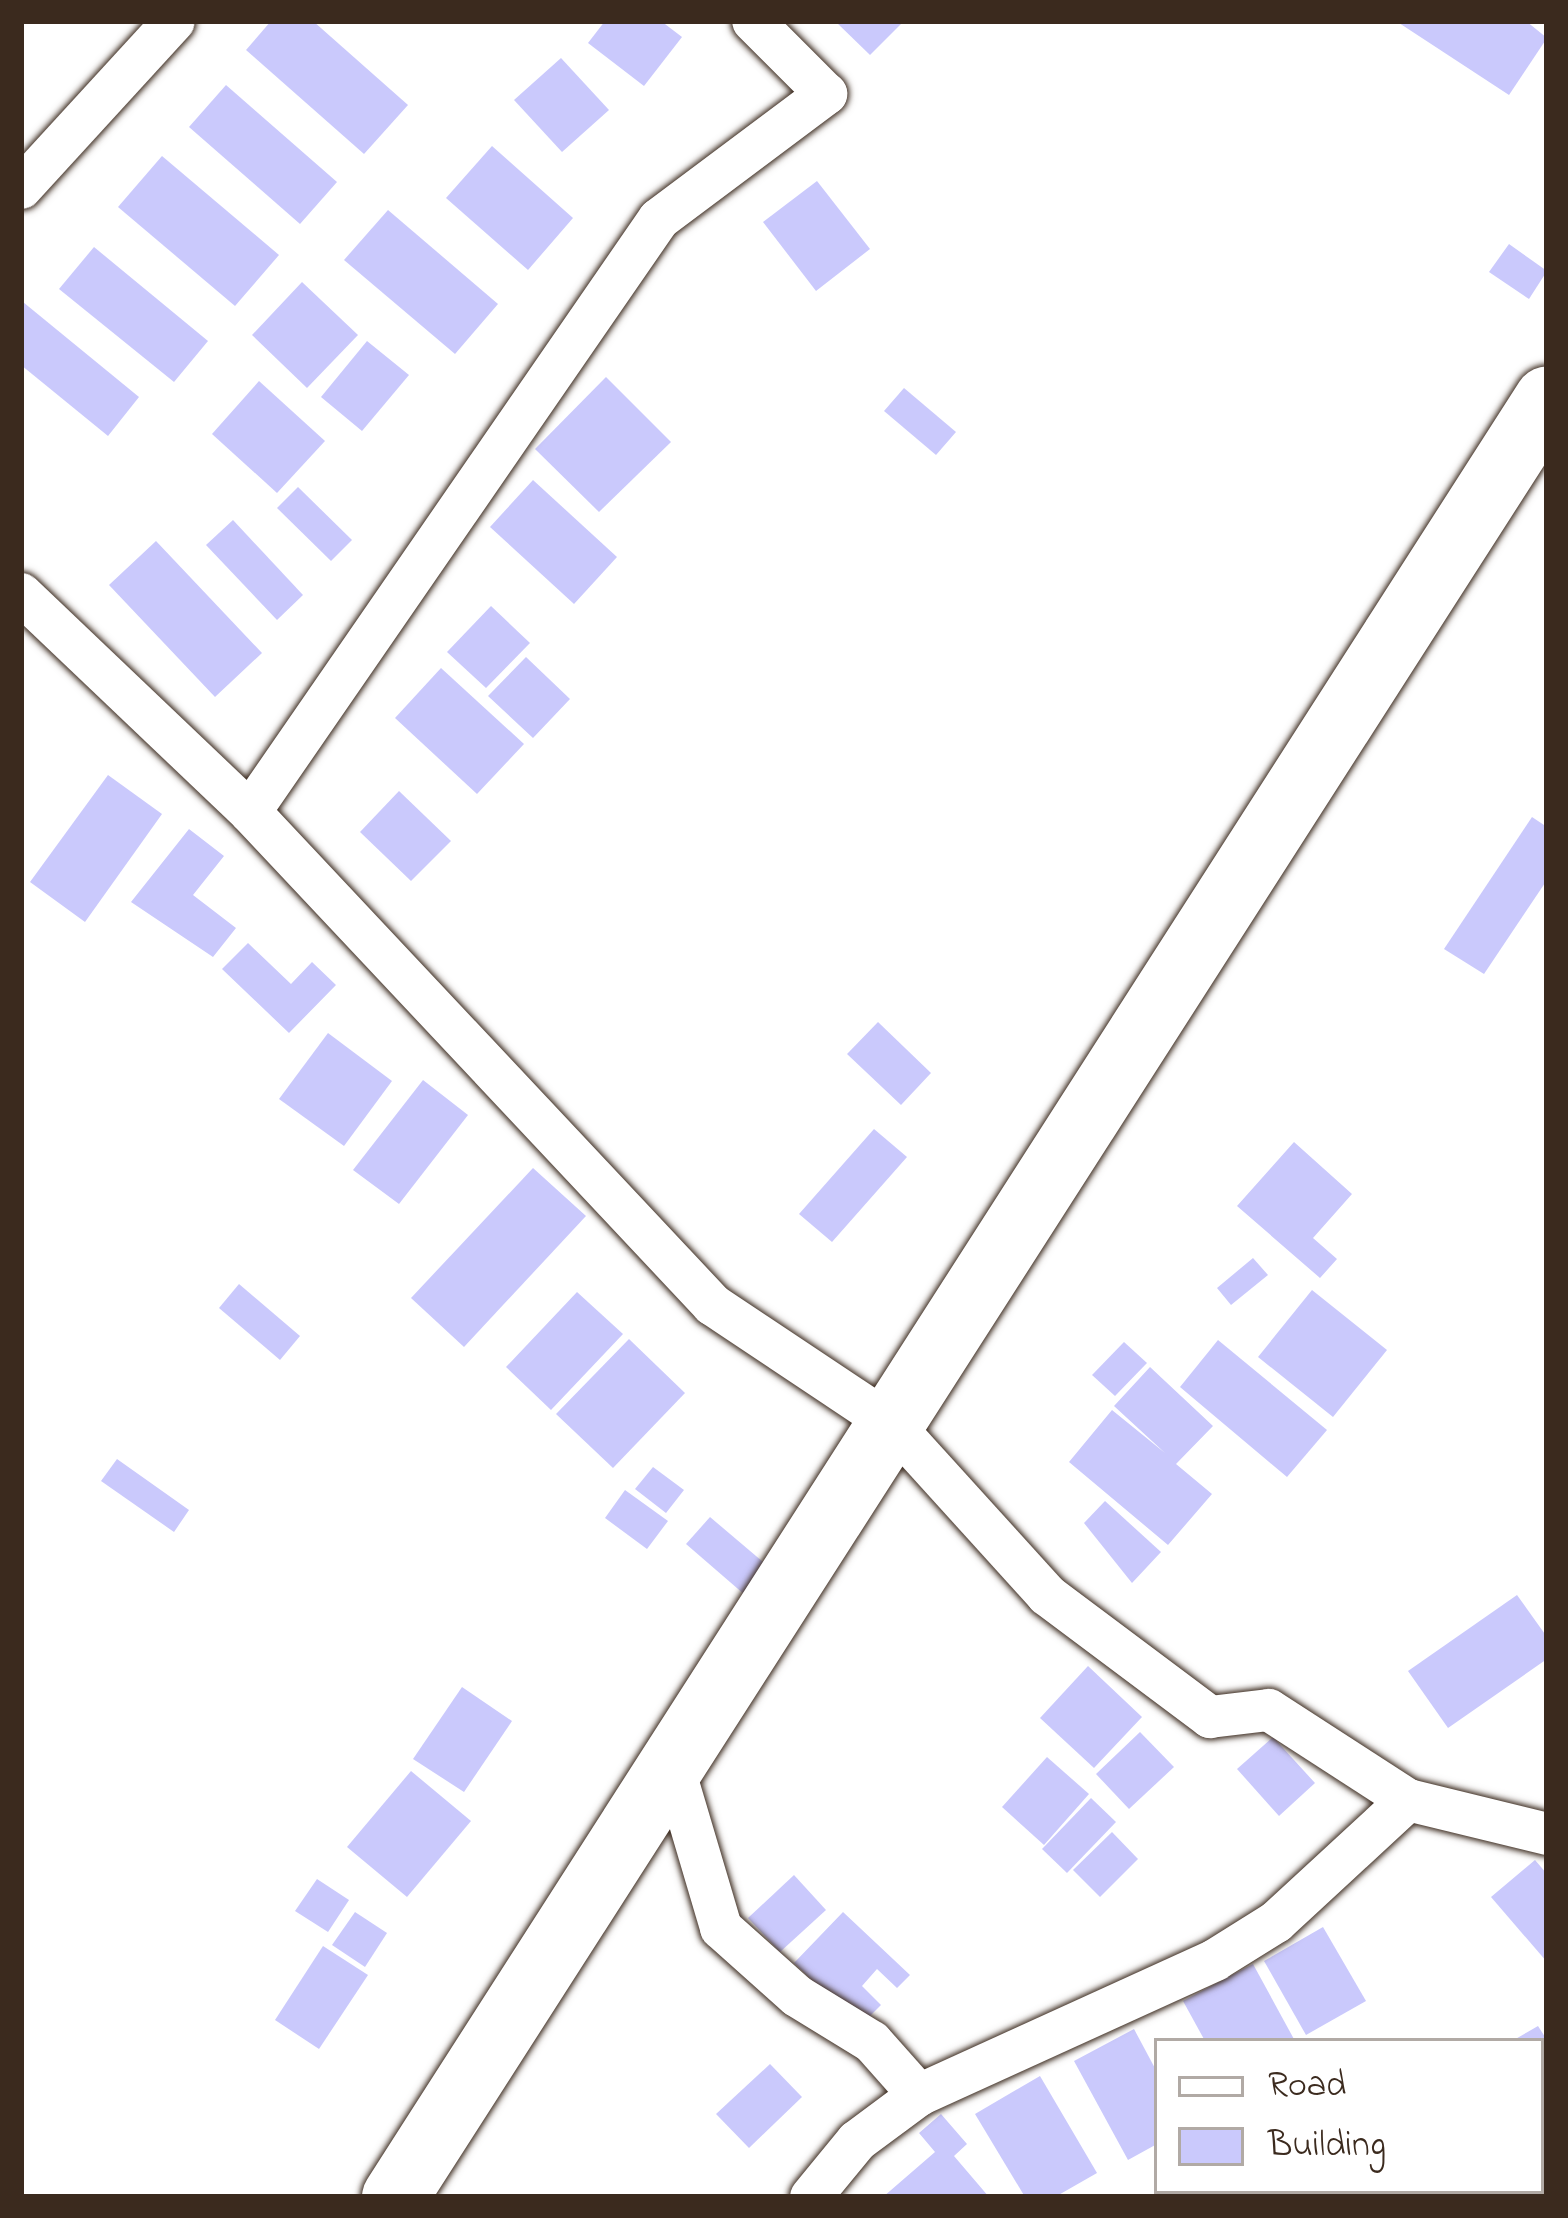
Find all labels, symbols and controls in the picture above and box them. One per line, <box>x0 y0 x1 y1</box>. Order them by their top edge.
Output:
legend <box>1154 2038 1544 2194</box>
text: Road <box>1268 2060 1346 2113</box>
text: Building <box>1268 2120 1386 2173</box>

